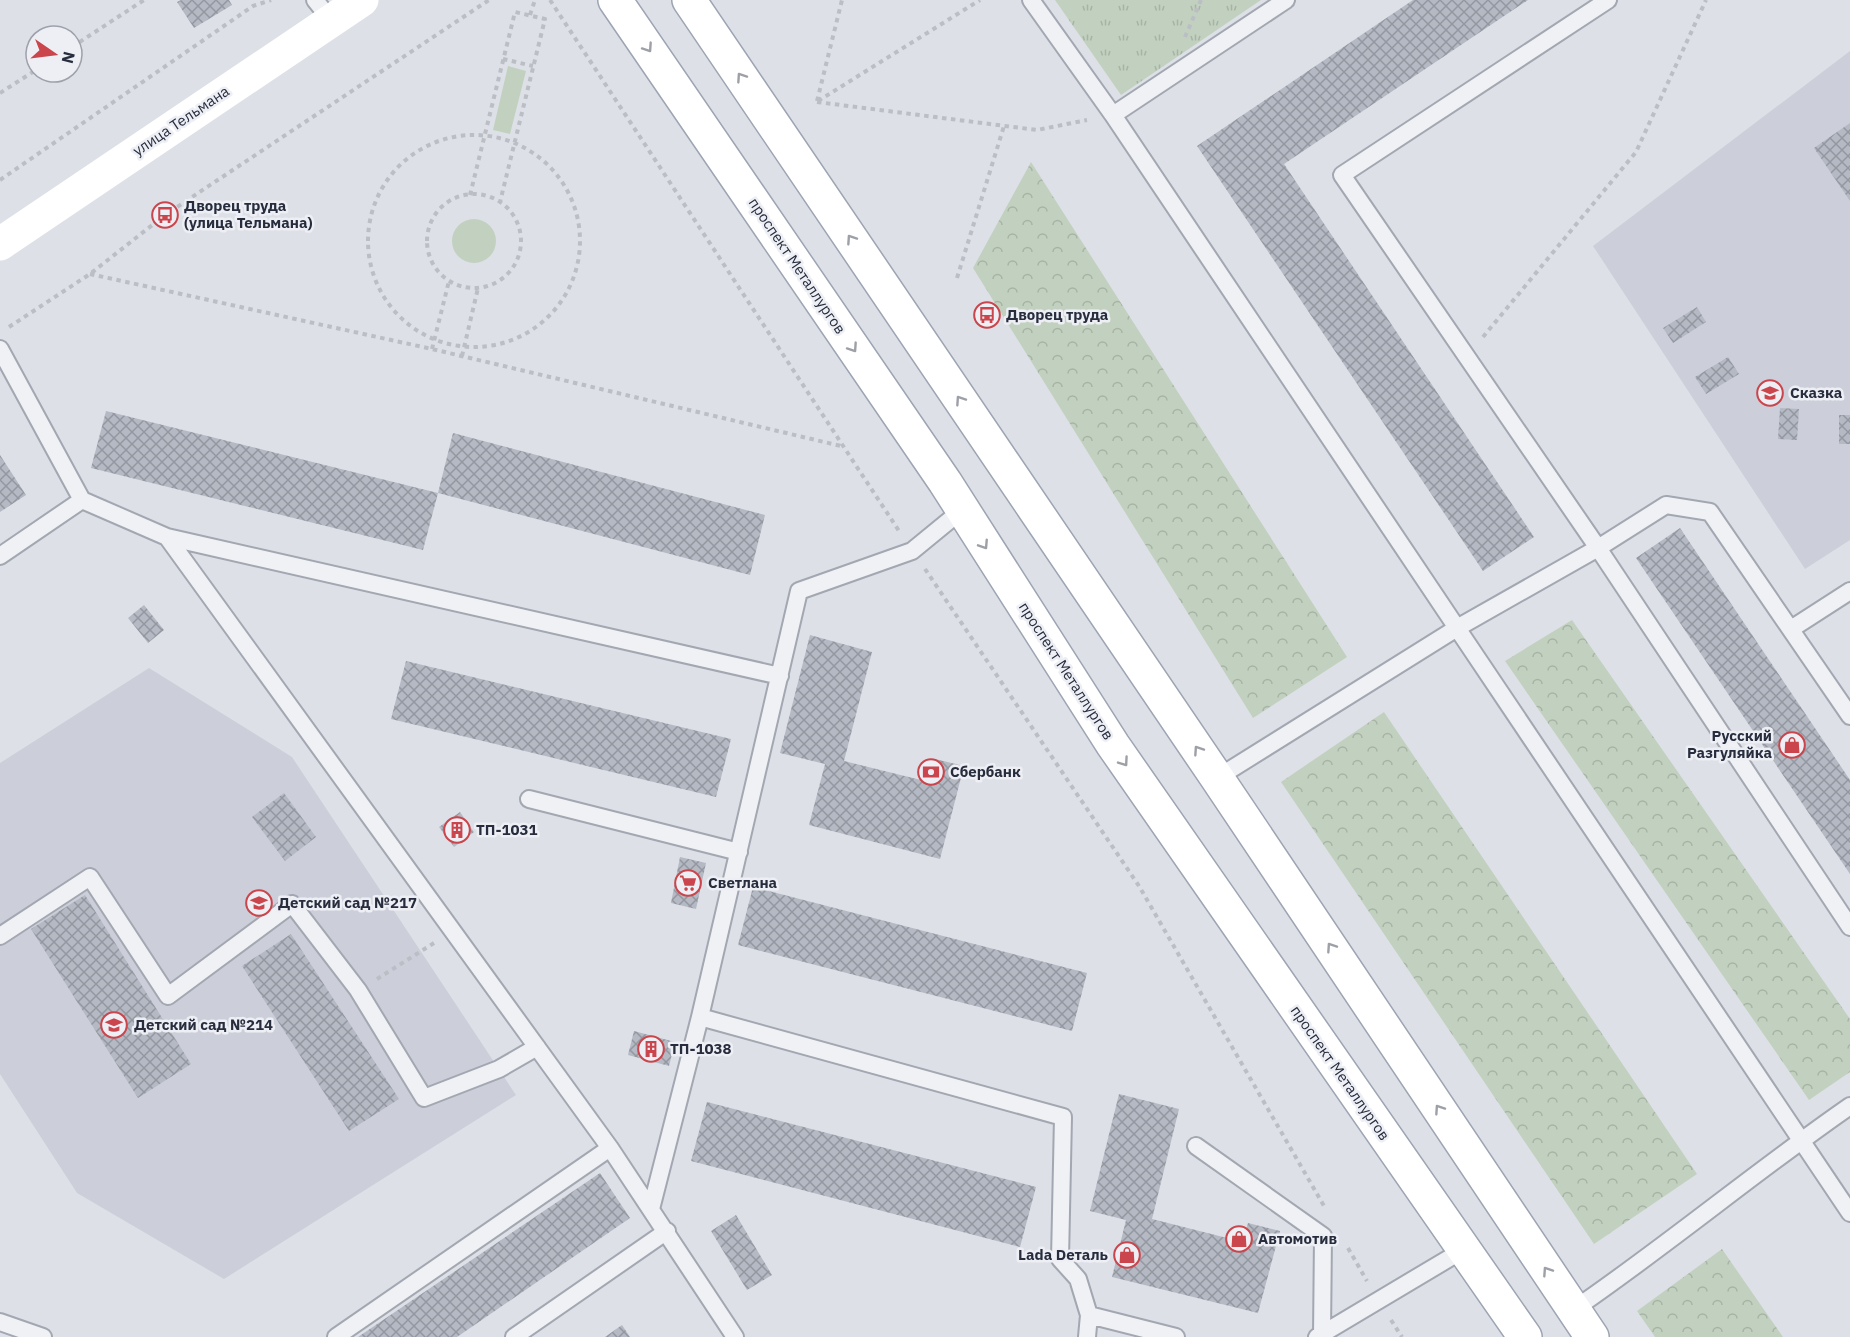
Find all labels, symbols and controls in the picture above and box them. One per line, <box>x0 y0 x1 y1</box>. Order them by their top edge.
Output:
north arrow <box>24 24 84 84</box>
one-way arrow <box>641 42 652 53</box>
text: N <box>57 50 80 66</box>
one-way arrow <box>737 73 748 84</box>
street label: улица Тельмана <box>129 81 233 160</box>
street label: проспект Металлургов <box>745 194 850 338</box>
place label: Дворец труда (улица Тельмана) <box>184 196 313 232</box>
bus stop icon: Дворец труда (улица Тельмана) <box>150 200 180 230</box>
one-way arrow <box>847 234 858 245</box>
bus stop icon: Дворец труда <box>972 300 1002 330</box>
place label: Дворец труда <box>1006 305 1109 324</box>
one-way arrow <box>846 341 857 352</box>
school or university icon: Сказка <box>1755 378 1785 408</box>
place label: Сказка <box>1790 383 1843 402</box>
one-way arrow <box>956 396 967 407</box>
one-way arrow <box>977 539 989 549</box>
street label: проспект Металлургов <box>1015 598 1118 743</box>
place label: Русский Разгуляйка <box>1687 726 1772 762</box>
shop icon: Русский Разгуляйка <box>1777 730 1807 760</box>
one-way arrow <box>1194 746 1206 756</box>
one-way arrow <box>1117 755 1128 766</box>
bank icon: Сбербанк <box>916 757 946 787</box>
place label: Сбербанк <box>950 762 1021 781</box>
building icon: ТП-1031 <box>442 815 472 845</box>
place label: ТП-1031 <box>476 820 537 839</box>
supermarket icon: Светлана <box>673 868 703 898</box>
place label: Светлана <box>708 873 778 892</box>
school or university icon: Детский сад №217 <box>244 888 274 918</box>
place label: Детский сад №217 <box>278 893 417 912</box>
one-way arrow <box>1326 943 1338 953</box>
street label: проспект Металлургов <box>1287 1002 1394 1144</box>
school or university icon: Детский сад №214 <box>99 1010 129 1040</box>
place label: Детский сад №214 <box>134 1015 273 1034</box>
building icon: ТП-1038 <box>636 1034 666 1064</box>
place label: ТП-1038 <box>670 1039 731 1058</box>
one-way arrow <box>1435 1105 1446 1116</box>
shop icon: Автомотив <box>1224 1224 1254 1254</box>
place label: Автомотив <box>1258 1229 1337 1248</box>
shop icon: Lada Dеталь <box>1112 1240 1142 1270</box>
place label: Lada Dеталь <box>1018 1245 1109 1264</box>
one-way arrow <box>1543 1267 1555 1277</box>

